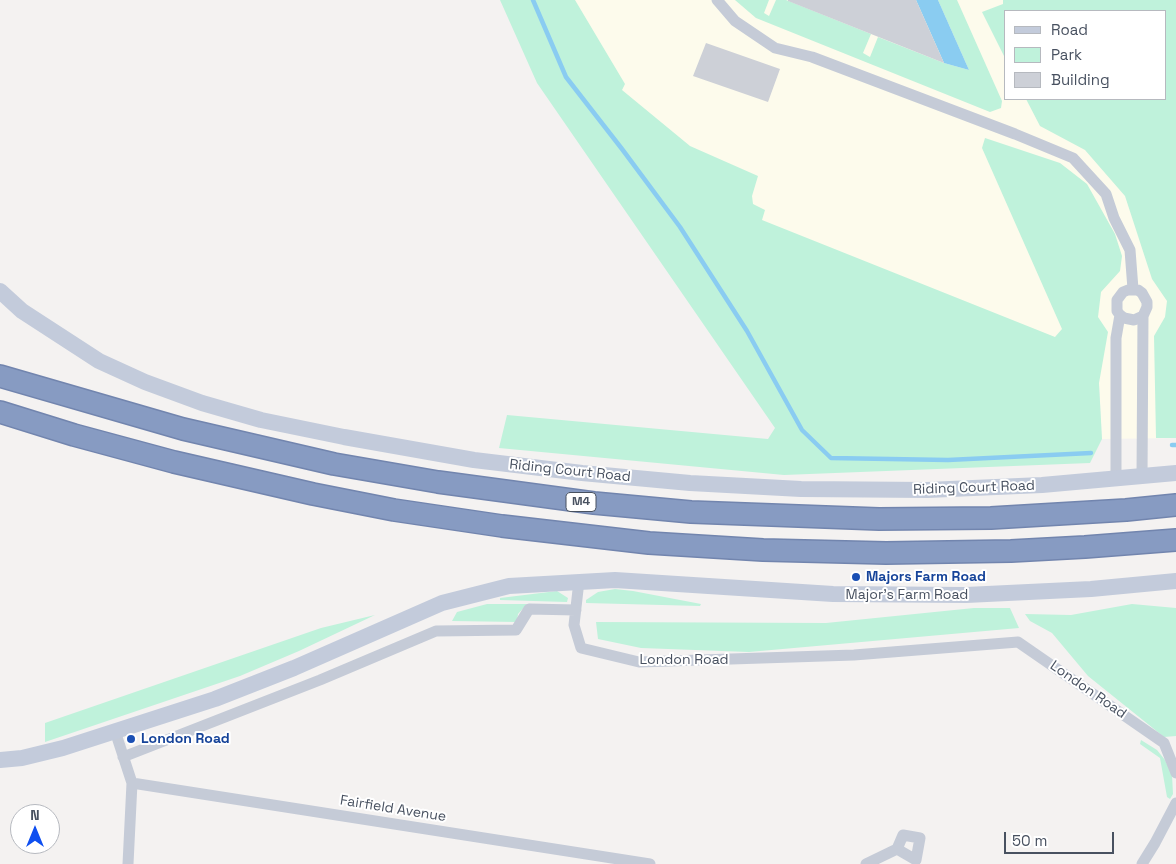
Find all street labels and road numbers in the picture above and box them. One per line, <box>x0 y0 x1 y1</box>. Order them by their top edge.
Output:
street label: Riding Court Road <box>509 456 631 486</box>
street label: Riding Court Road <box>913 477 1035 499</box>
road number: M4 <box>566 492 596 512</box>
street label: Major's Farm Road <box>846 587 968 603</box>
street label: London Road <box>639 652 729 668</box>
street label: London Road <box>1047 658 1129 722</box>
street label: Fairfield Avenue <box>339 792 447 826</box>

